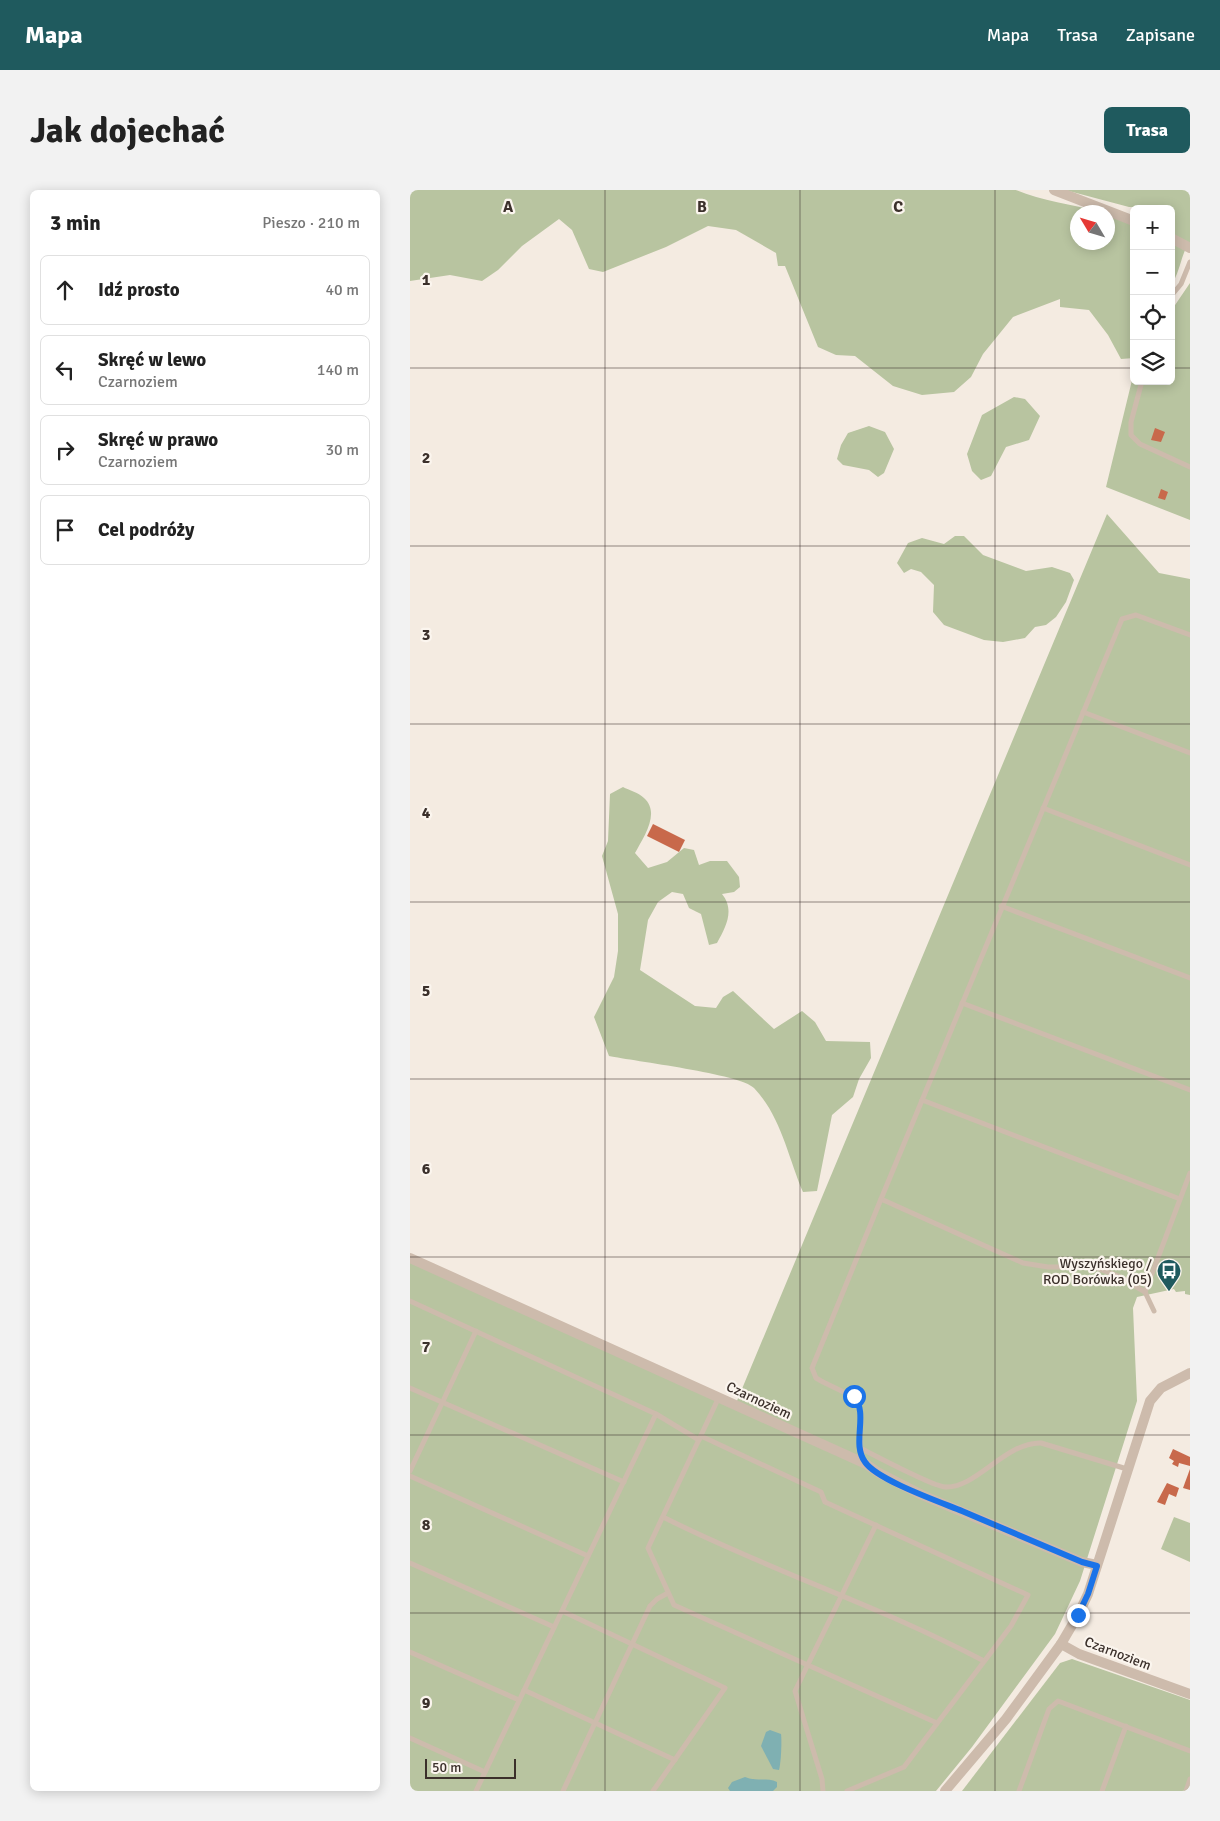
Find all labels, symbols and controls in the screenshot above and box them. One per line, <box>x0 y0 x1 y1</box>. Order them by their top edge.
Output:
text: Mapa <box>25 20 83 50</box>
text: Mapa <box>987 24 1029 46</box>
text: Trasa <box>1057 24 1098 46</box>
text: Zapisane <box>1126 24 1195 46</box>
button: Trasa <box>1104 107 1190 153</box>
text: Jak dojechać <box>30 109 225 152</box>
text: A <box>503 197 514 217</box>
text: B <box>697 197 707 217</box>
text: C <box>893 197 903 217</box>
north arrow <box>1070 205 1115 250</box>
map controls <box>1130 205 1175 385</box>
button: + <box>1130 205 1175 250</box>
text: 3 min <box>50 210 101 236</box>
text: Pieszo · 210 m <box>262 213 360 233</box>
button: − <box>1130 250 1175 295</box>
text: 1 <box>422 270 431 290</box>
icon: ahead <box>51 276 79 304</box>
text: Idź prosto <box>98 278 180 302</box>
text: 40 m <box>325 280 359 300</box>
button: locate <box>1130 295 1175 340</box>
button: layers <box>1130 340 1175 385</box>
text: Skręć w lewo <box>98 348 206 372</box>
icon: left <box>51 356 79 384</box>
text: 140 m <box>317 360 359 380</box>
text: Czarnoziem <box>98 372 178 392</box>
text: Skręć w prawo <box>98 428 218 452</box>
icon: right <box>51 436 79 464</box>
text: 30 m <box>325 440 359 460</box>
text: 2 <box>422 448 430 468</box>
text: Czarnoziem <box>98 452 178 472</box>
icon: arrive <box>51 516 79 544</box>
text: Cel podróży <box>98 518 194 542</box>
text: 3 <box>422 625 430 645</box>
text: 4 <box>422 803 431 823</box>
text: 5 <box>422 981 430 1001</box>
text: 6 <box>422 1159 431 1179</box>
place label: Wyszyńskiego / ROD Borówka (05) <box>1043 1255 1152 1288</box>
bus stop icon: Wyszyńskiego / ROD Borówka (05) <box>1156 1258 1182 1292</box>
text: 7 <box>422 1337 431 1357</box>
street label: Czarnoziem <box>724 1378 794 1423</box>
route start <box>843 1385 866 1408</box>
text: 8 <box>422 1515 431 1535</box>
route end <box>1067 1604 1090 1627</box>
street label: Czarnoziem <box>1082 1633 1153 1674</box>
text: 9 <box>422 1693 431 1713</box>
scale bar <box>425 1756 516 1779</box>
text: 50 m <box>432 1759 461 1776</box>

